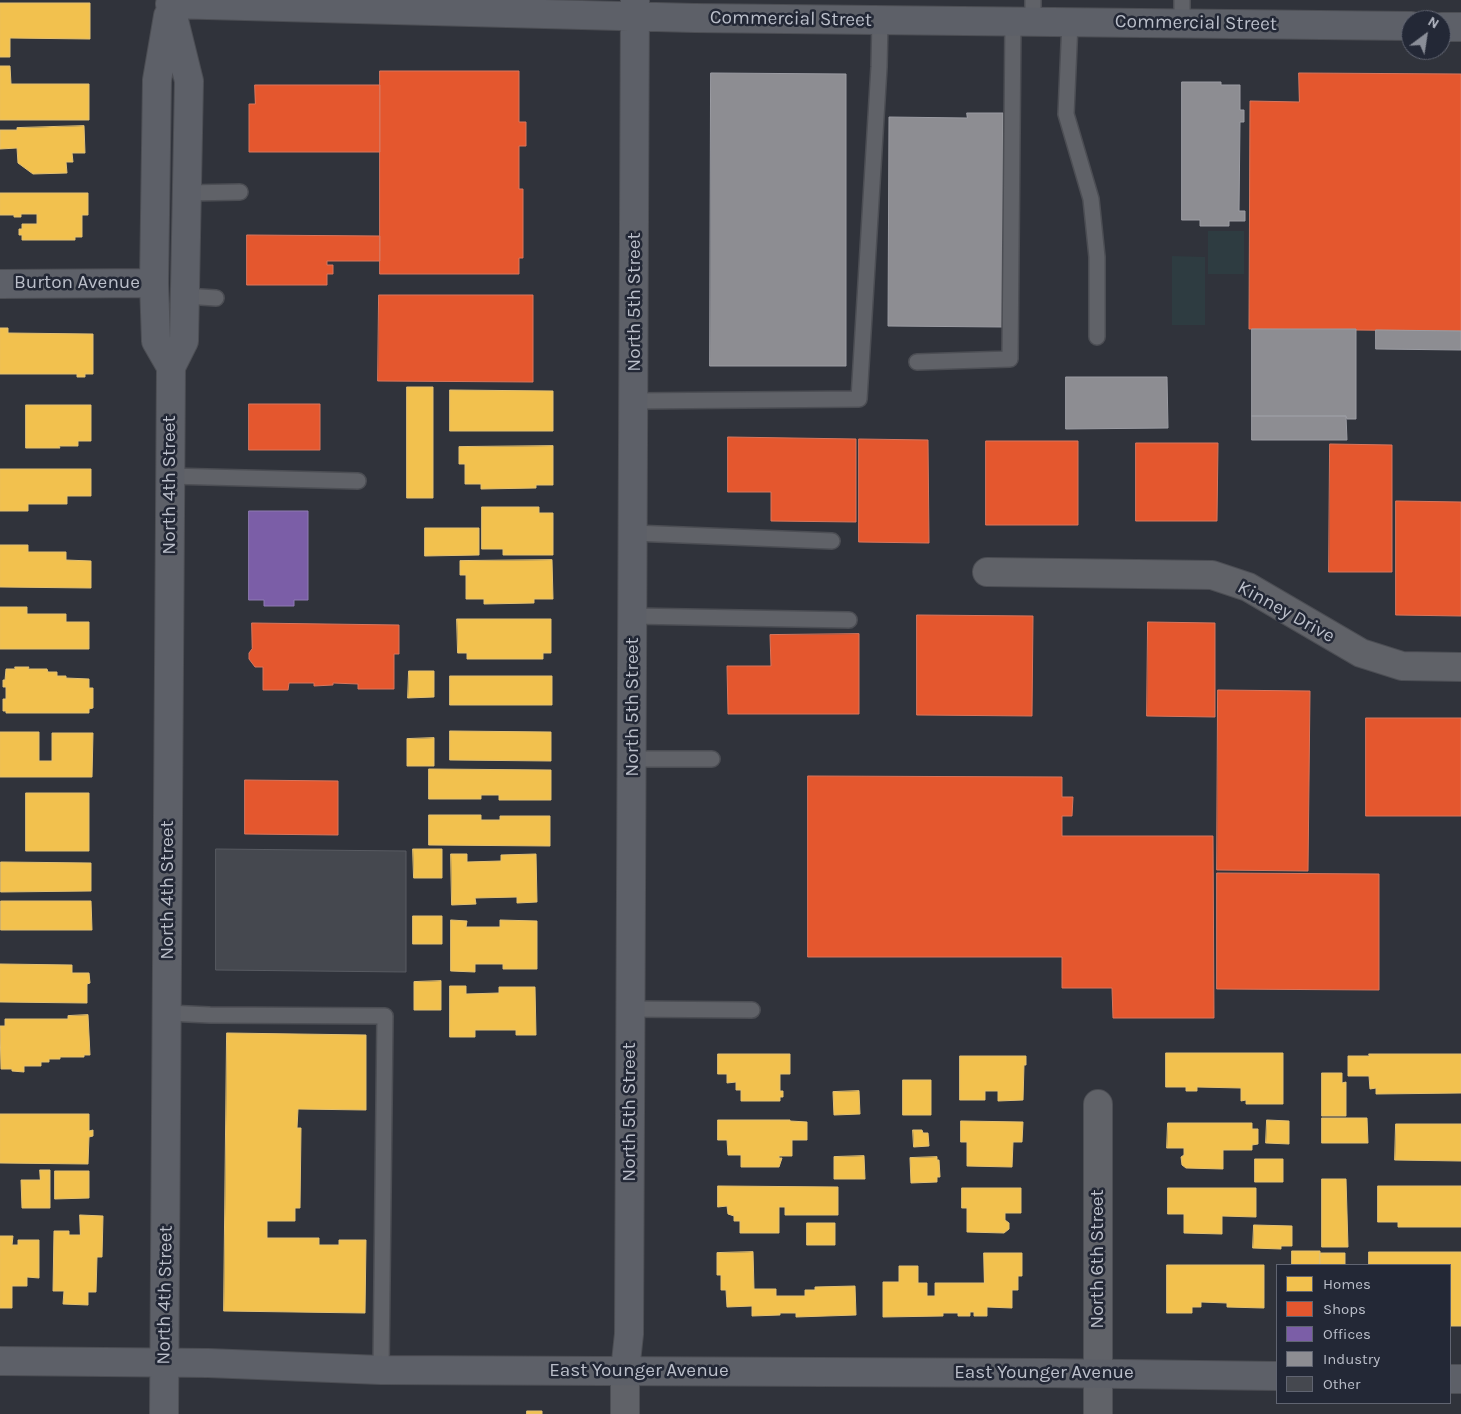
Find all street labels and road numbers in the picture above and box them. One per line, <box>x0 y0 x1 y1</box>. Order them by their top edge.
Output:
street label: Commercial Street <box>710 6 872 32</box>
street label: Commercial Street <box>1115 10 1277 36</box>
street label: North 5th Street <box>624 232 646 372</box>
street label: Burton Avenue <box>14 272 140 294</box>
street label: North 4th Street <box>159 415 181 555</box>
street label: Kinney Drive <box>1233 576 1339 648</box>
street label: North 5th Street <box>622 637 644 777</box>
street label: North 4th Street <box>157 820 179 960</box>
street label: North 5th Street <box>619 1042 641 1182</box>
street label: North 6th Street <box>1087 1189 1109 1329</box>
street label: North 4th Street <box>152 1225 178 1365</box>
street label: East Younger Avenue <box>549 1360 729 1382</box>
street label: East Younger Avenue <box>954 1362 1134 1384</box>

